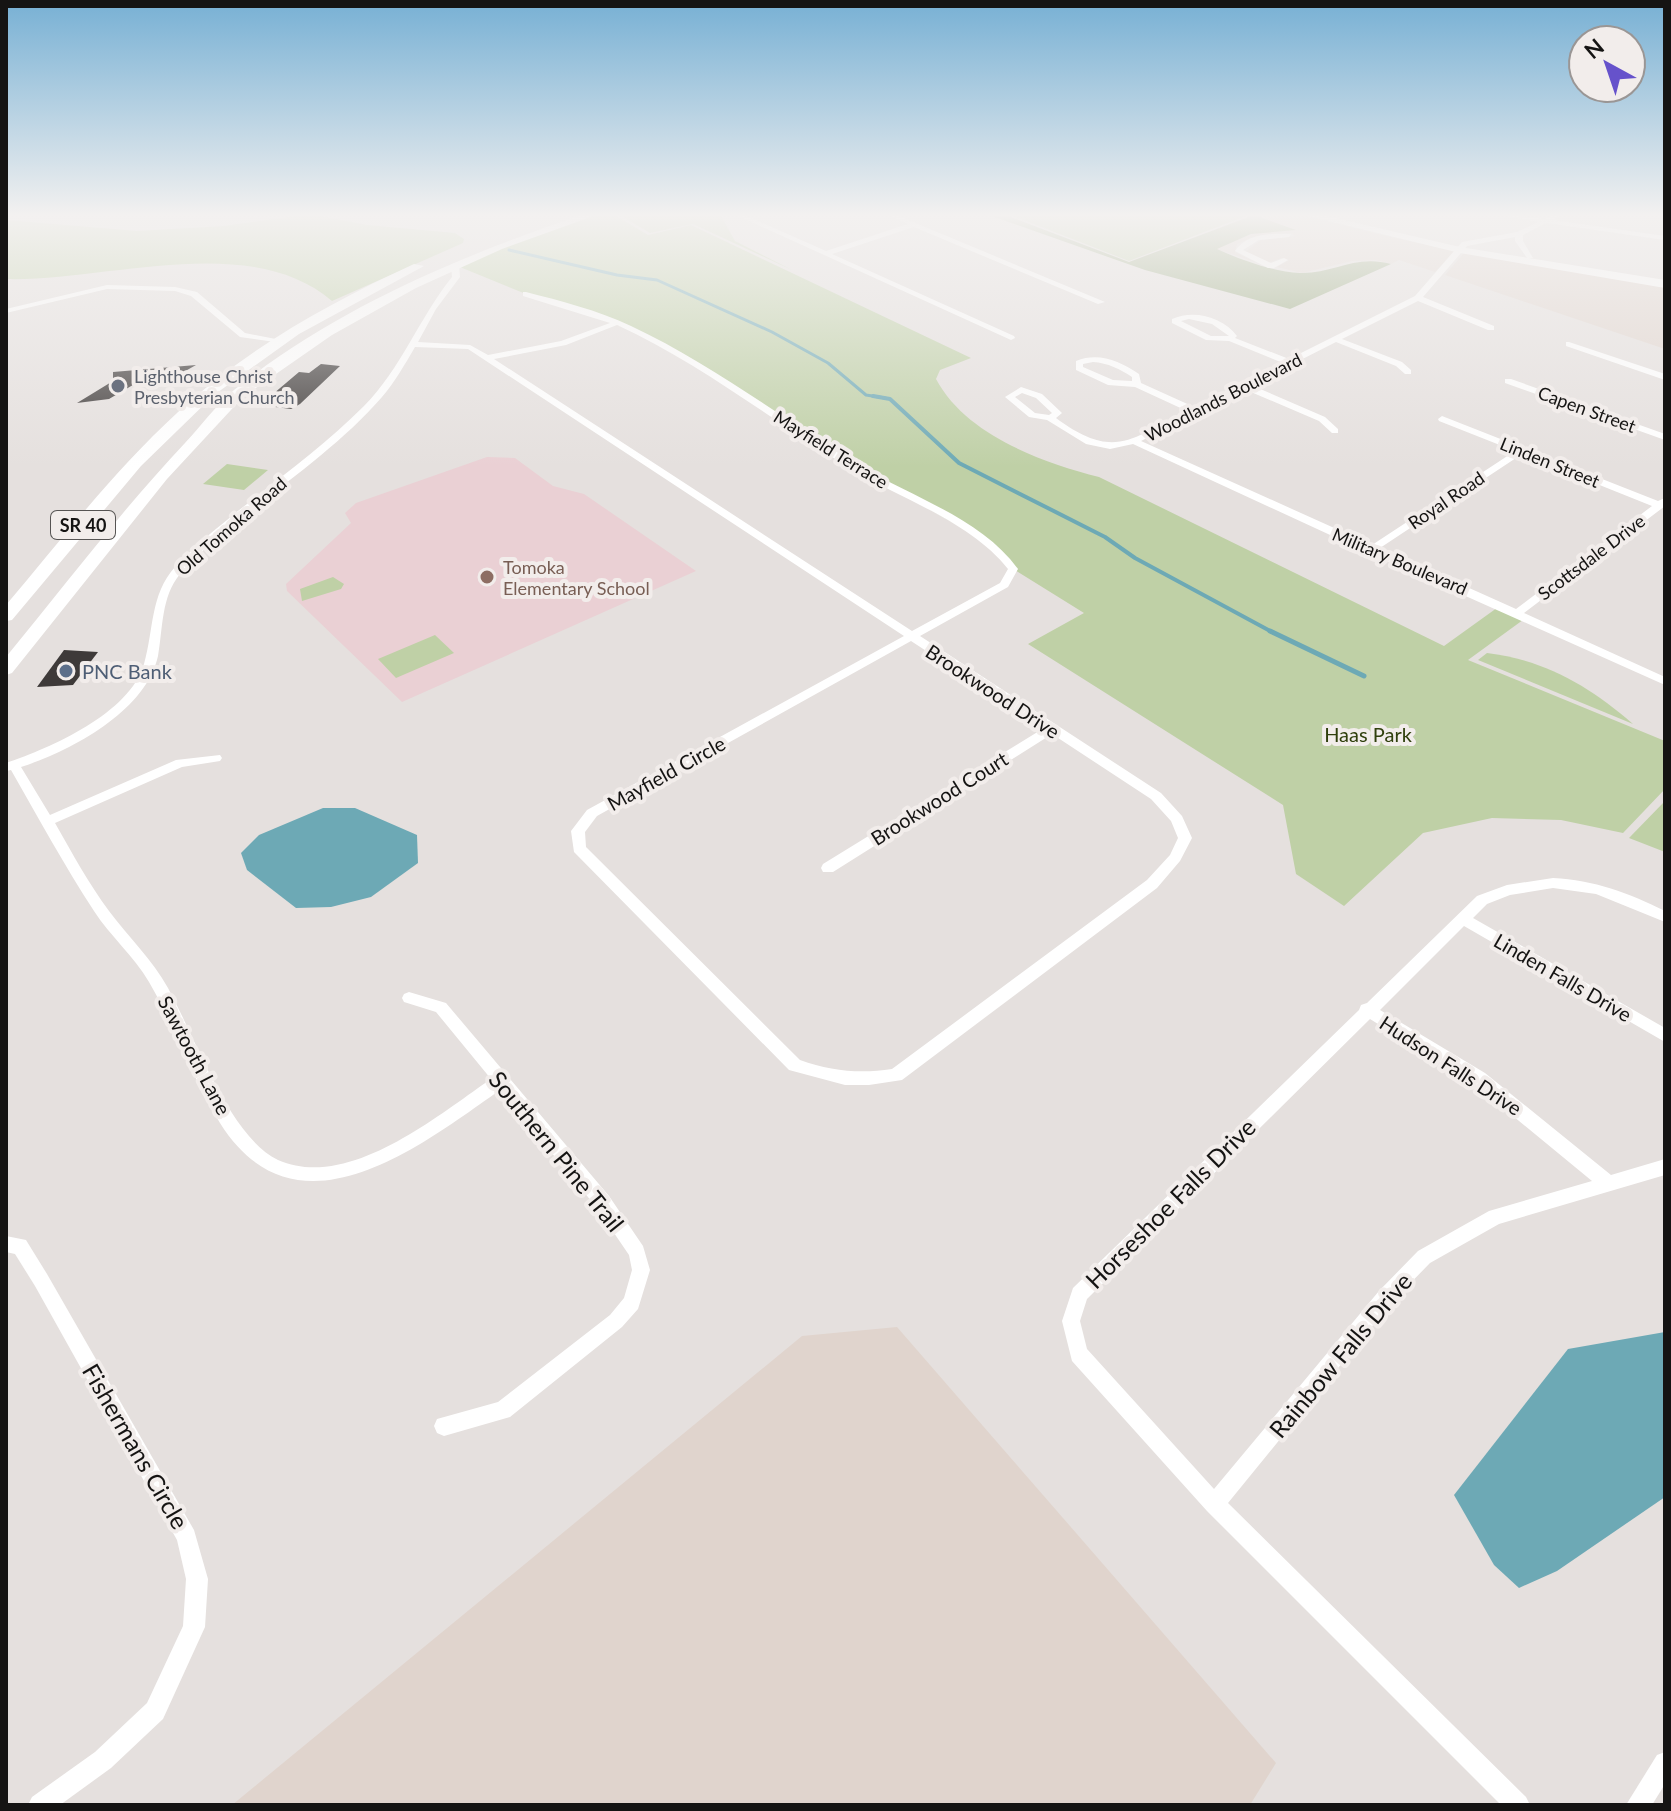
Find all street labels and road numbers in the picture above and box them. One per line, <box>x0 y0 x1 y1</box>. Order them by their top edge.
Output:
street label: Woodlands Boulevard <box>1141 348 1305 446</box>
street label: Capen Street <box>1535 381 1639 437</box>
street label: Mayfield Terrace <box>770 405 892 493</box>
street label: Linden Street <box>1497 432 1603 492</box>
street label: Royal Road <box>1404 466 1488 534</box>
street label: Old Tomoka Road <box>171 472 291 580</box>
street label: Scottsdale Drive <box>1533 510 1649 604</box>
road number: SR 40 <box>51 511 115 539</box>
street label: Military Boulevard <box>1329 523 1471 599</box>
street label: Brookwood Drive <box>922 639 1064 743</box>
street label: Mayfield Circle <box>603 731 729 815</box>
street label: Brookwood Court <box>866 746 1012 850</box>
street label: Linden Falls Drive <box>1490 928 1636 1026</box>
street label: Sawtooth Lane <box>154 991 236 1119</box>
street label: Hudson Falls Drive <box>1376 1010 1526 1120</box>
street label: Southern Pine Trail <box>483 1065 631 1237</box>
street label: Horseshoe Falls Drive <box>1079 1112 1261 1294</box>
street label: Rainbow Falls Drive <box>1263 1267 1417 1443</box>
street label: Fishermans Circle <box>77 1358 195 1534</box>

